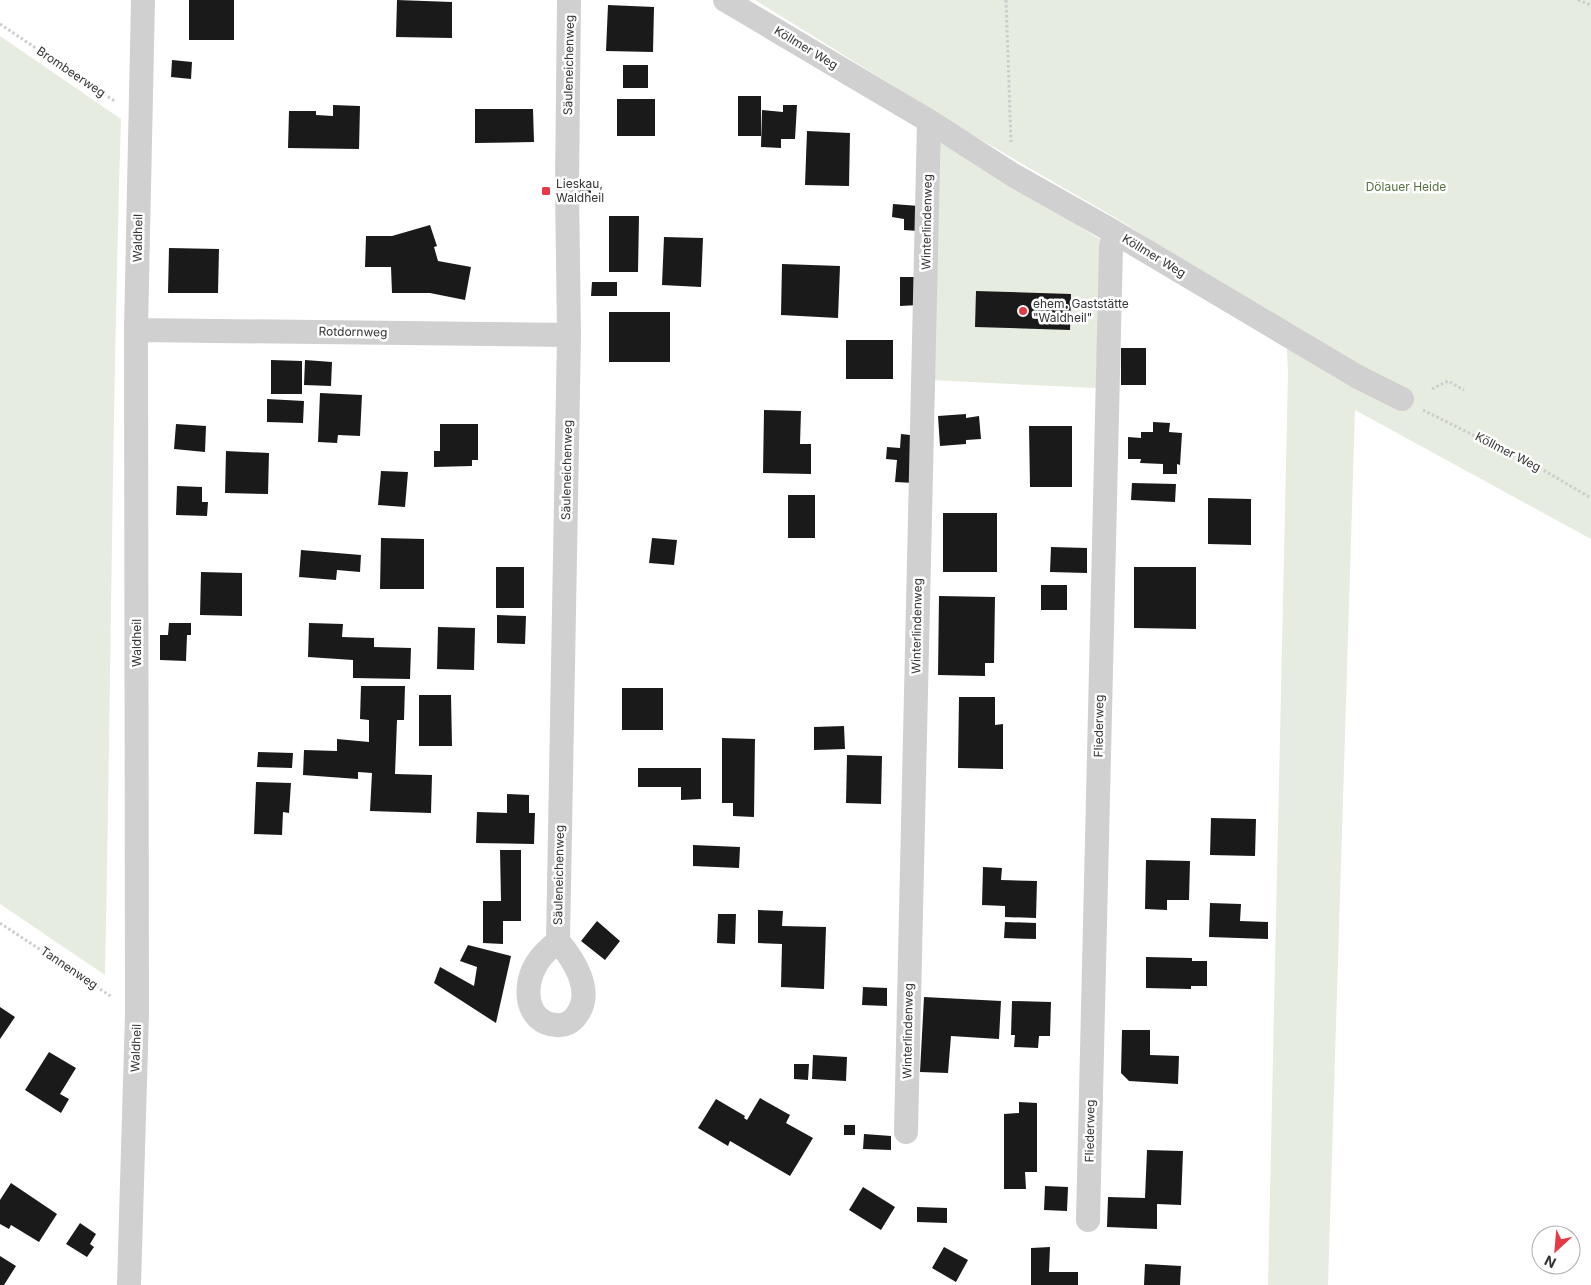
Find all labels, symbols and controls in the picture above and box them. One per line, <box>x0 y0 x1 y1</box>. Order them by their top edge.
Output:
street label: Säuleneichenweg <box>560 15 577 115</box>
street label: Köllmer Weg <box>772 23 841 72</box>
street label: Brombeerweg <box>34 43 109 100</box>
street label: Winterlindenweg <box>918 174 935 270</box>
place label: Lieskau, Waldheil <box>556 176 604 205</box>
park label: Dölauer Heide <box>1366 179 1446 194</box>
marker: Lieskau, Waldheil <box>540 185 552 197</box>
street label: Waldheil <box>130 214 145 262</box>
street label: Köllmer Weg <box>1120 231 1189 280</box>
place label: ehem. Gaststätte "Waldheil" <box>1033 296 1129 325</box>
marker: ehem. Gaststätte "Waldheil" <box>1017 305 1029 317</box>
street label: Rotdornweg <box>318 323 388 340</box>
street label: Säuleneichenweg <box>558 420 575 520</box>
street label: Köllmer Weg <box>1473 429 1544 474</box>
street label: Winterlindenweg <box>908 578 925 674</box>
street label: Waldheil <box>129 619 144 667</box>
street label: Fliederweg <box>1090 694 1107 758</box>
street label: Säuleneichenweg <box>550 825 567 925</box>
street label: Tannenweg <box>38 943 101 992</box>
street label: Winterlindenweg <box>899 983 916 1079</box>
street label: Waldheil <box>127 1024 144 1072</box>
street label: Fliederweg <box>1081 1099 1098 1163</box>
north arrow <box>1531 1225 1581 1275</box>
text: N <box>1542 1252 1559 1272</box>

